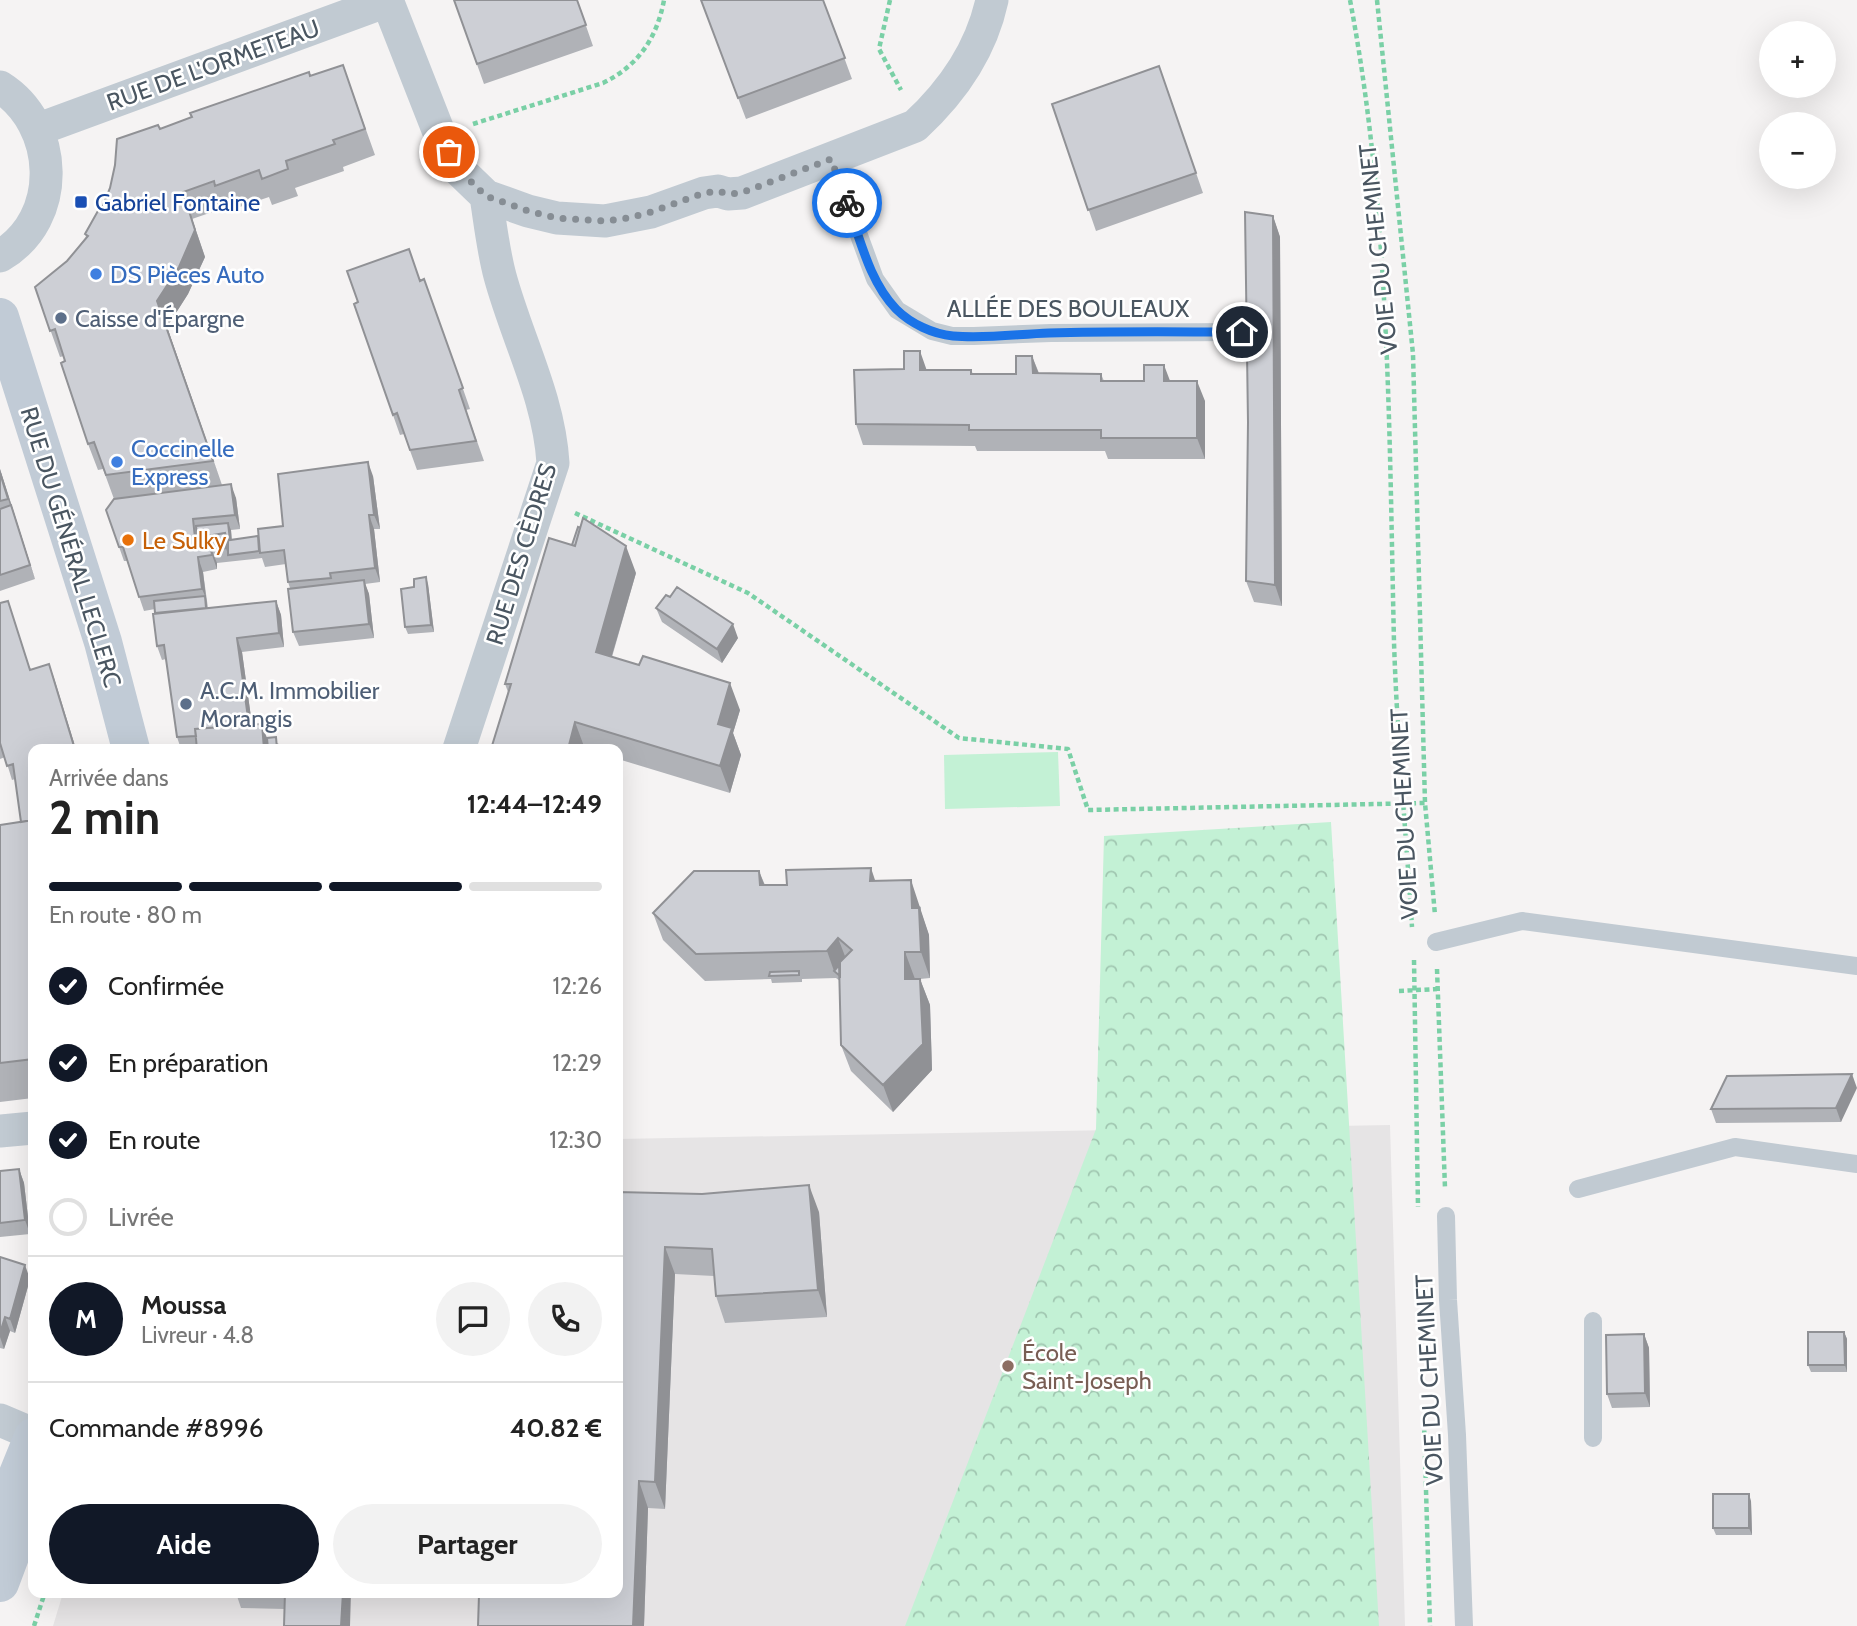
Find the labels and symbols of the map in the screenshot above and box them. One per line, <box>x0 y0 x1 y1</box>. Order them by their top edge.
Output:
street label: RUE DE L'ORMETEAU <box>103 13 323 117</box>
pin <box>419 122 479 182</box>
street label: VOIE DU CHEMINET <box>1353 142 1403 356</box>
courier <box>812 168 882 238</box>
place label: Gabriel Fontaine <box>95 188 260 217</box>
marker: Gabriel Fontaine <box>73 194 89 210</box>
place label: DS Pièces Auto <box>110 260 264 289</box>
marker: DS Pièces Auto <box>88 266 104 282</box>
street label: ALLÉE DES BOULEAUX <box>947 294 1190 323</box>
pin <box>1212 302 1272 362</box>
place label: Caisse d'Épargne <box>75 304 244 333</box>
marker: Caisse d'Épargne <box>53 310 69 326</box>
street label: RUE DU GÉNÉRAL LECLERC <box>15 403 127 691</box>
place label: Coccinelle Express <box>131 434 235 491</box>
marker: Coccinelle Express <box>109 454 125 470</box>
street label: RUE DES CÈDRES <box>480 460 562 648</box>
place label: Le Sulky <box>142 526 226 555</box>
marker: Le Sulky <box>120 532 136 548</box>
place label: A.C.M. Immobilier Morangis <box>200 676 380 733</box>
marker: A.C.M. Immobilier Morangis <box>178 696 194 712</box>
street label: VOIE DU CHEMINET <box>1384 707 1424 920</box>
street label: VOIE DU CHEMINET <box>1409 1273 1449 1486</box>
place label: École Saint-Joseph <box>1022 1338 1152 1395</box>
marker: École Saint-Joseph <box>1000 1358 1016 1374</box>

